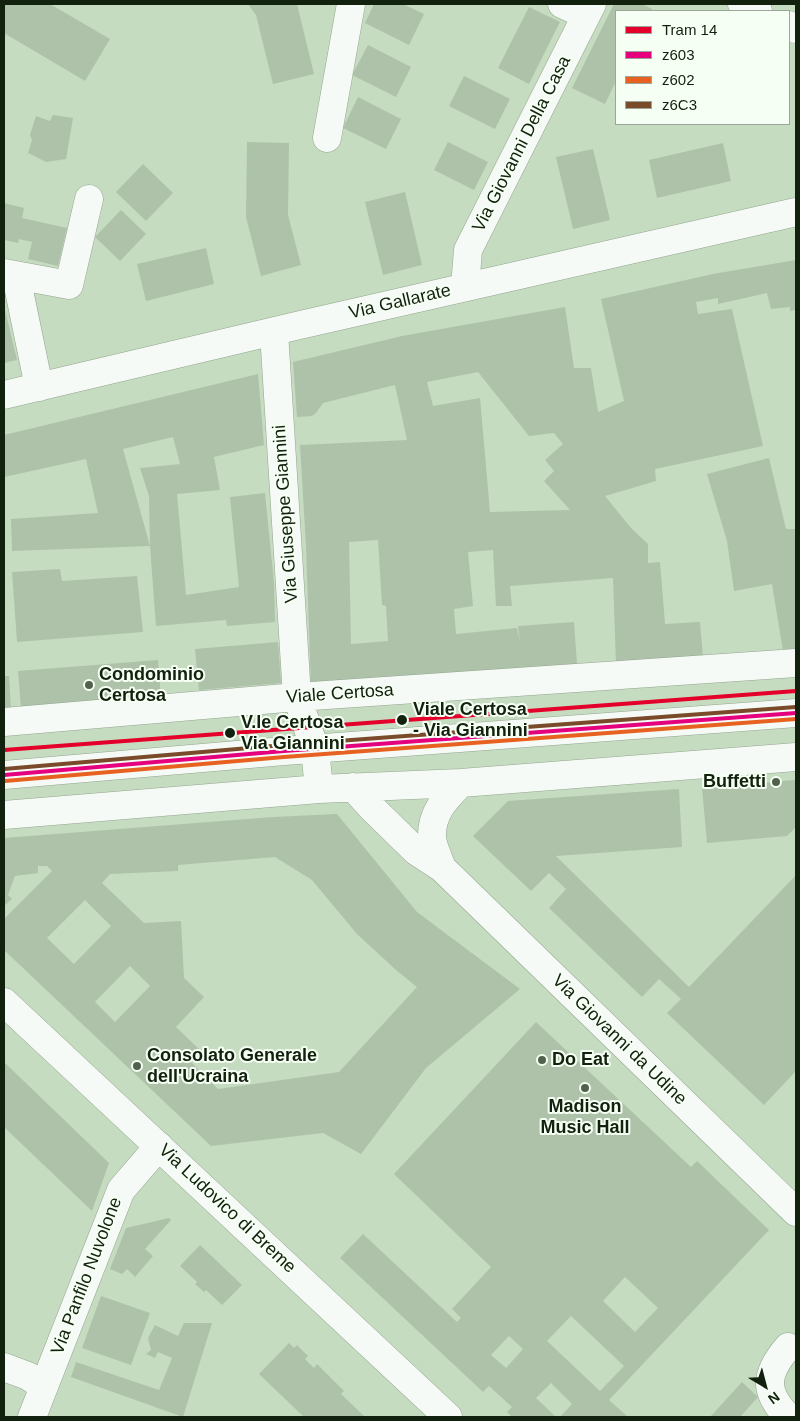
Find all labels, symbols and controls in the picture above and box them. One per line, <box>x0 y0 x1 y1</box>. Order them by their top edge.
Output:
legend <box>615 10 790 125</box>
text: Tram 14 <box>662 21 717 38</box>
text: z603 <box>662 46 695 63</box>
street label: Via Giovanni Della Casa <box>468 52 576 236</box>
text: z602 <box>662 71 695 88</box>
text: z6C3 <box>662 96 697 113</box>
street label: Via Gallarate <box>347 280 453 324</box>
street label: Via Giuseppe Giannini <box>269 424 303 604</box>
place label: Condominio Certosa <box>99 664 204 706</box>
marker: Condominio Certosa <box>83 679 95 691</box>
street label: Viale Certosa <box>286 679 394 709</box>
place label: Viale Certosa - Via Giannini <box>413 699 528 742</box>
place label: V.le Certosa Via Giannini <box>241 712 345 754</box>
marker: Viale Certosa - Via Giannini <box>395 713 409 727</box>
marker: V.le Certosa Via Giannini <box>223 726 237 740</box>
place label: Buffetti <box>703 771 766 793</box>
marker: Buffetti <box>770 776 782 788</box>
street label: Via Giovanni da Udine <box>547 970 691 1110</box>
place label: Consolato Generale dell'Ucraina <box>147 1045 317 1088</box>
place label: Do Eat <box>552 1049 609 1071</box>
marker: Do Eat <box>536 1054 548 1066</box>
marker: Consolato Generale dell'Ucraina <box>131 1060 143 1072</box>
marker: Madison Music Hall <box>579 1082 591 1094</box>
place label: Madison Music Hall <box>540 1096 630 1138</box>
street label: Via Ludovico di Breme <box>154 1140 300 1278</box>
street label: Via Panfilo Nuvolone <box>47 1194 127 1358</box>
north arrow <box>740 1361 790 1411</box>
text: N <box>765 1389 783 1407</box>

